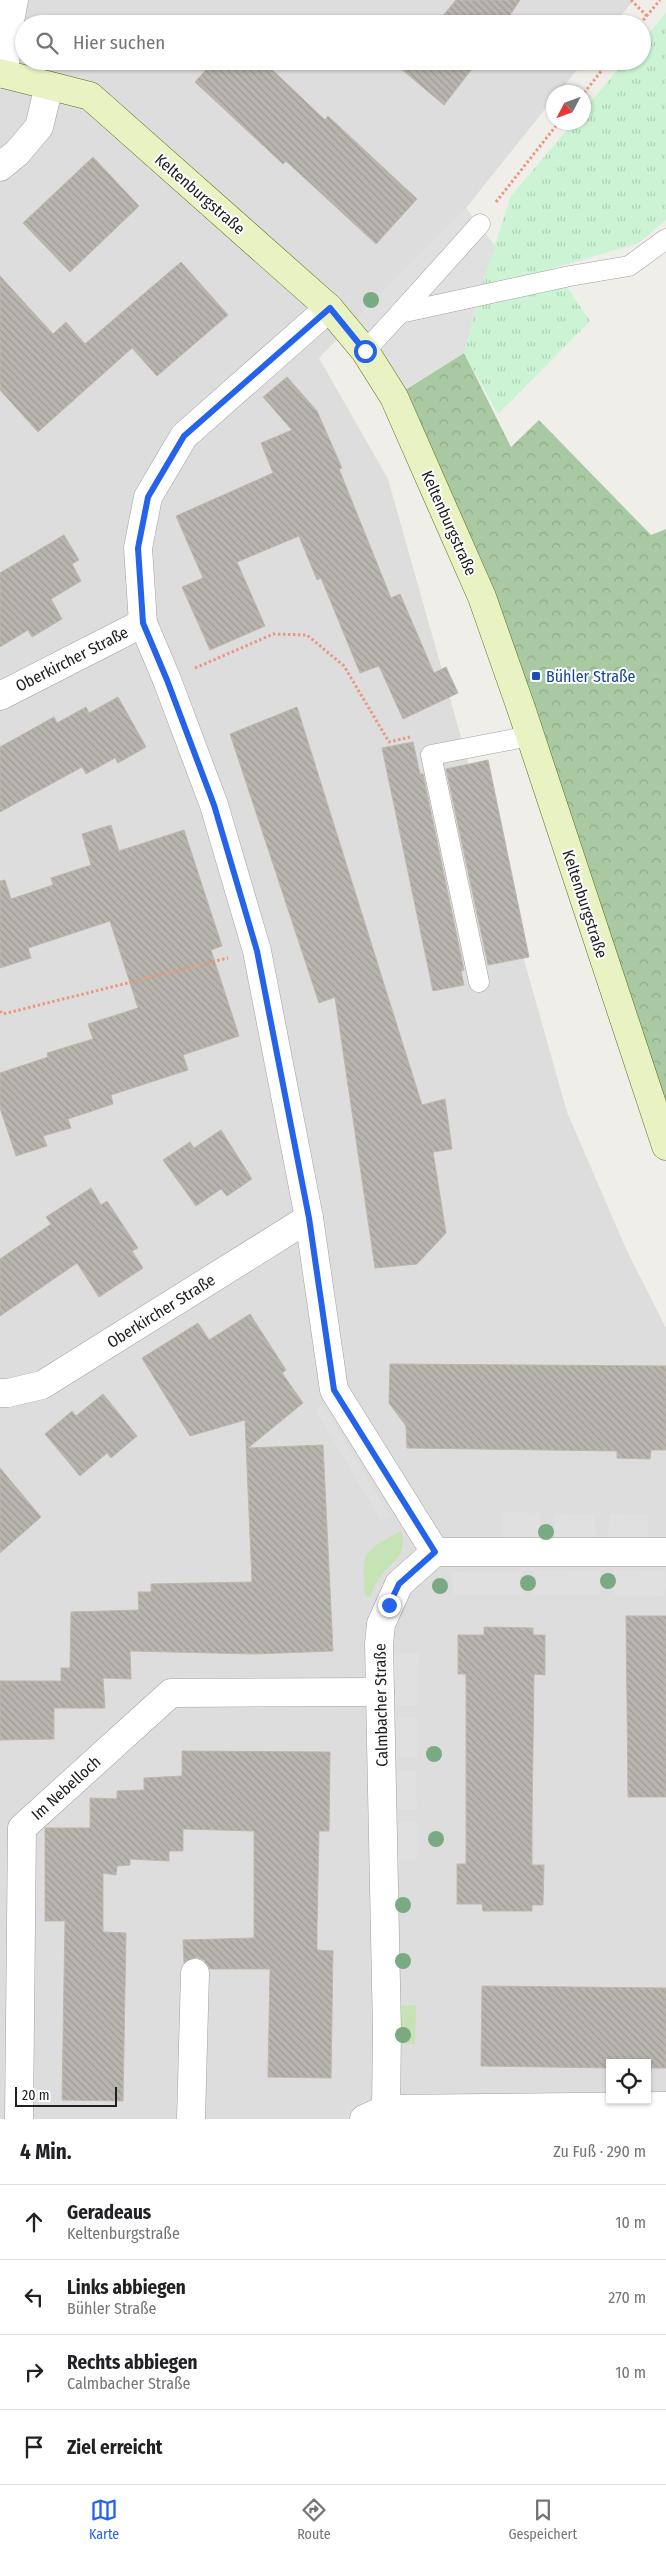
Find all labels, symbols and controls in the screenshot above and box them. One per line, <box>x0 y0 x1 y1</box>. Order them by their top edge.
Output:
search box <box>15 15 651 70</box>
icon: search <box>33 29 61 57</box>
text: Hier suchen <box>73 31 165 54</box>
north arrow <box>546 85 591 130</box>
street label: Keltenburgstraße <box>151 150 249 238</box>
route start <box>354 340 377 363</box>
street label: Keltenburgstraße <box>417 468 481 578</box>
street label: Oberkircher Straße <box>13 622 132 696</box>
place label: Bühler Straße <box>546 667 636 686</box>
marker: Bühler Straße <box>530 670 542 682</box>
street label: Keltenburgstraße <box>559 847 611 961</box>
street label: Oberkircher Straße <box>103 1270 219 1352</box>
route end <box>378 1594 401 1617</box>
street label: Calmbacher Straße <box>370 1643 392 1767</box>
street label: Im Nebelloch <box>28 1752 104 1824</box>
map controls <box>606 2059 651 2104</box>
button: locate <box>606 2059 651 2104</box>
scale bar <box>15 2084 118 2107</box>
text: 20 m <box>22 2087 50 2104</box>
text: 4 Min. <box>20 2139 72 2165</box>
text: Zu Fuß · 290 m <box>553 2142 646 2161</box>
text: Geradeaus <box>67 2201 151 2224</box>
icon: ahead <box>20 2208 48 2236</box>
text: 10 m <box>615 2213 646 2232</box>
text: Keltenburgstraße <box>67 2224 180 2243</box>
text: Links abbiegen <box>67 2276 186 2299</box>
icon: left <box>20 2283 48 2311</box>
text: 270 m <box>608 2288 646 2307</box>
text: Bühler Straße <box>67 2299 157 2318</box>
text: Rechts abbiegen <box>67 2351 197 2374</box>
icon: right <box>20 2358 48 2386</box>
text: 10 m <box>615 2363 646 2382</box>
text: Calmbacher Straße <box>67 2374 190 2393</box>
icon: arrive <box>20 2433 48 2461</box>
text: Ziel erreicht <box>67 2436 163 2459</box>
tab: Karte <box>89 2496 119 2543</box>
tab: Route <box>297 2496 331 2543</box>
tab: Gespeichert <box>508 2496 577 2543</box>

